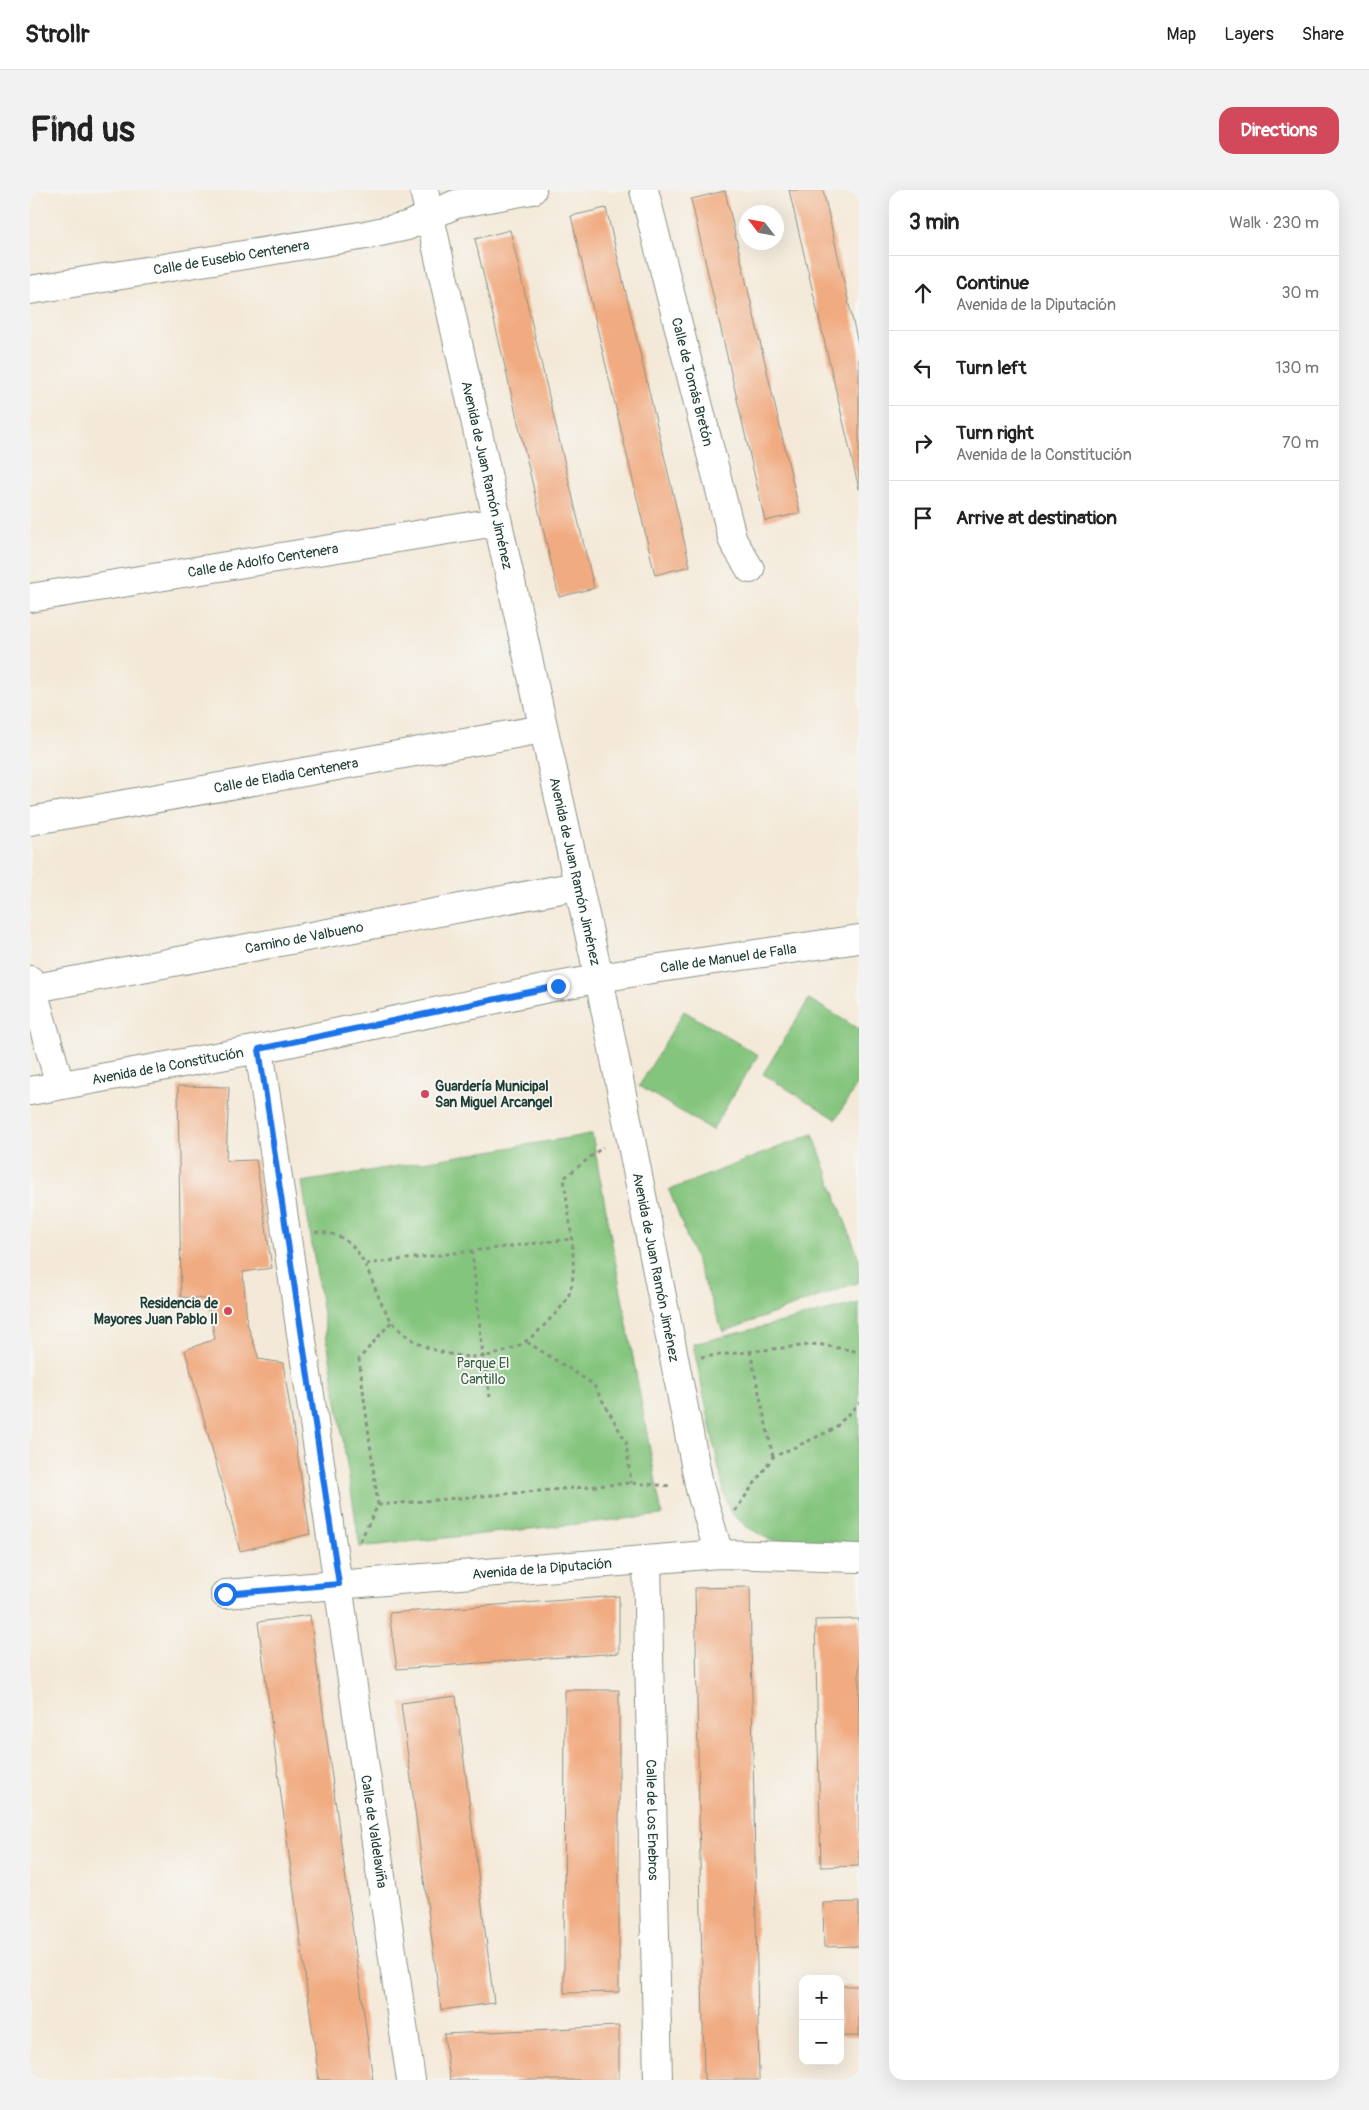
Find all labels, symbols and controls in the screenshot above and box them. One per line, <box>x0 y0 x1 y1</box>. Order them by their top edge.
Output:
text: Strollr <box>25 20 90 49</box>
text: Map <box>1167 23 1196 46</box>
text: Layers <box>1224 23 1274 46</box>
text: Share <box>1302 23 1344 46</box>
button: Directions <box>1219 107 1339 154</box>
text: Find us <box>30 108 135 152</box>
north arrow <box>739 205 784 250</box>
text: 3 min <box>909 209 959 236</box>
text: Walk · 230 m <box>1229 213 1319 233</box>
street label: Calle de Eusebio Centenera <box>152 236 311 279</box>
text: Continue <box>956 271 1029 295</box>
icon: ahead <box>909 279 937 307</box>
text: 30 m <box>1281 283 1319 303</box>
text: Avenida de la Diputación <box>956 295 1116 315</box>
street label: Calle de Tomás Bretón <box>668 316 717 448</box>
icon: left <box>909 354 937 382</box>
text: Turn left <box>956 356 1026 380</box>
text: 130 m <box>1275 358 1319 378</box>
street label: Avenida de Juan Ramón Jiménez <box>458 379 516 571</box>
text: Turn right <box>956 421 1034 445</box>
icon: right <box>909 429 937 457</box>
text: 70 m <box>1282 433 1319 453</box>
text: Avenida de la Constitución <box>956 445 1132 465</box>
icon: arrive <box>909 504 937 532</box>
text: Arrive at destination <box>956 506 1117 530</box>
street label: Calle de Adolfo Centenera <box>186 540 340 581</box>
street label: Calle de Eladia Centenera <box>212 754 360 797</box>
street label: Avenida de Juan Ramón Jiménez <box>546 776 604 967</box>
street label: Camino de Valbueno <box>244 918 365 957</box>
street label: Calle de Manuel de Falla <box>659 940 798 977</box>
route end <box>547 975 570 998</box>
street label: Avenida de la Constitución <box>91 1044 245 1088</box>
place label: Guardería Municipal San Miguel Arcangel <box>435 1078 553 1111</box>
marker: Guardería Municipal San Miguel Arcangel <box>419 1088 431 1100</box>
street label: Avenida de Juan Ramón Jiménez <box>629 1171 683 1363</box>
place label: Residencia de Mayores Juan Pablo II <box>94 1295 219 1328</box>
marker: Residencia de Mayores Juan Pablo II <box>222 1305 234 1317</box>
park label: Parque El Cantillo <box>457 1355 509 1388</box>
street label: Avenida de la Diputación <box>471 1555 613 1583</box>
route start <box>214 1583 237 1606</box>
street label: Calle de Los Enebros <box>642 1759 662 1881</box>
street label: Calle de Valdelaviña <box>357 1774 391 1889</box>
map controls <box>799 1975 844 2065</box>
button: + <box>799 1975 844 2020</box>
button: − <box>799 2020 844 2065</box>

